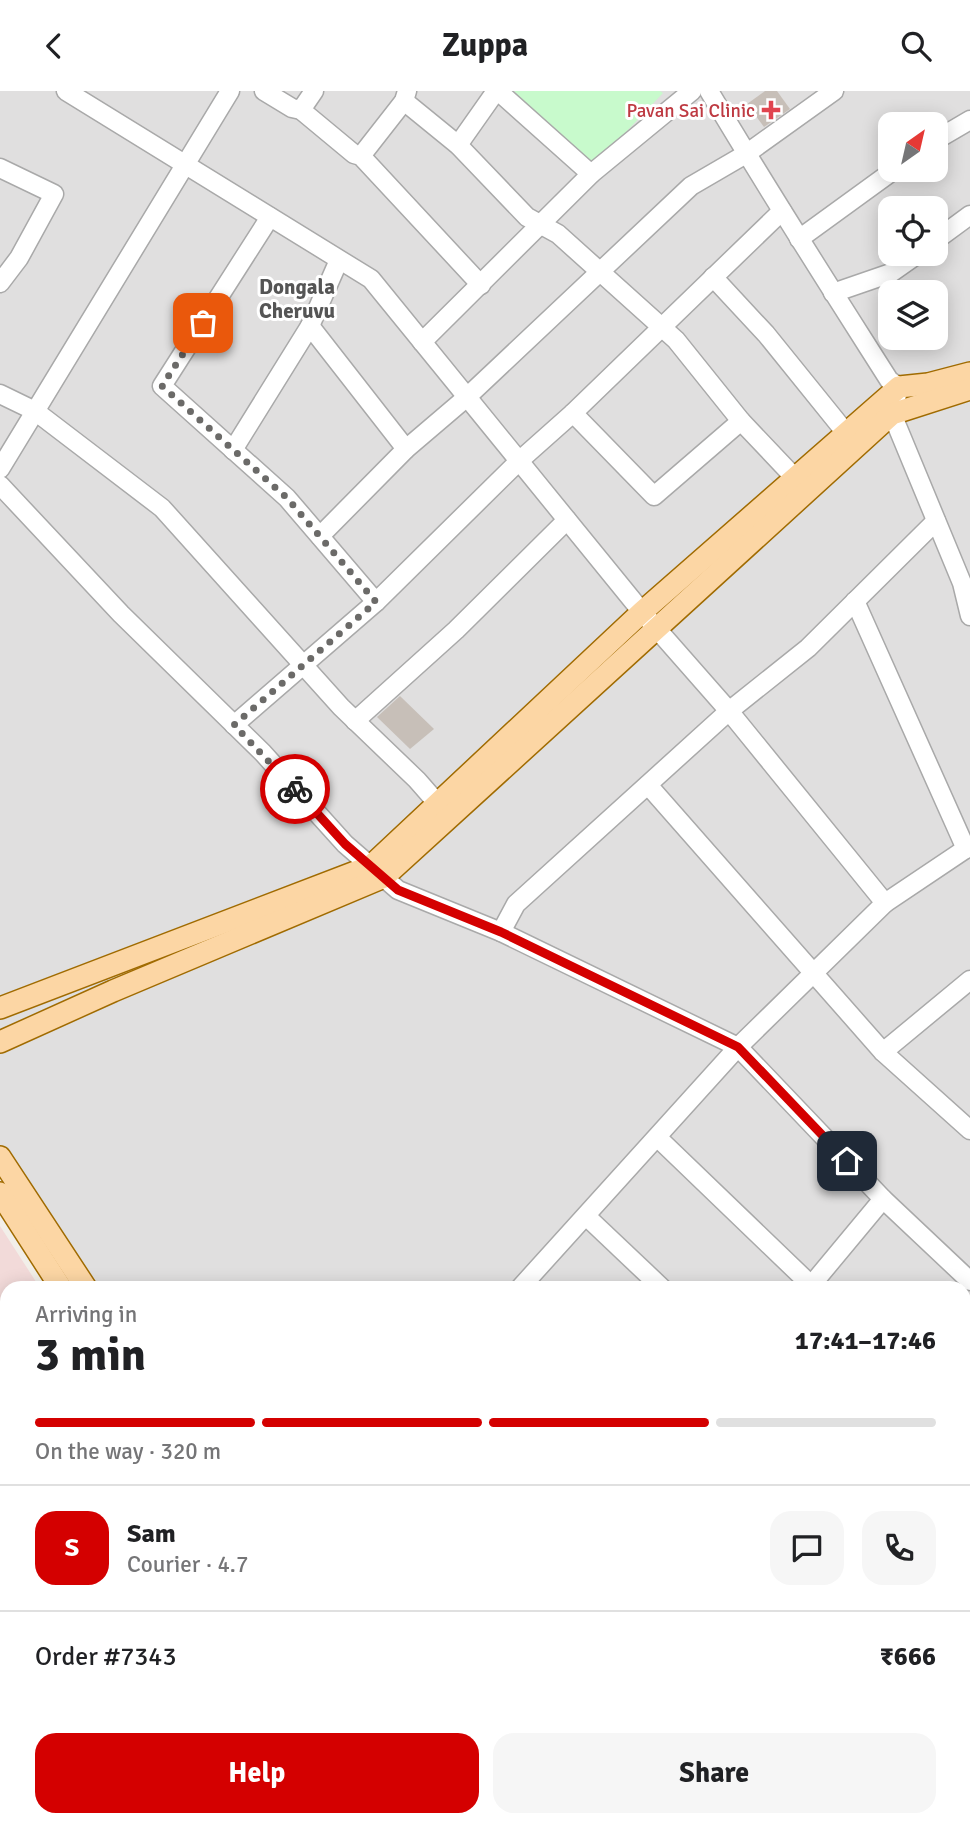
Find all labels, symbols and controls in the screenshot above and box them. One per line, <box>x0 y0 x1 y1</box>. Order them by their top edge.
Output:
text: Zuppa <box>442 26 528 65</box>
icon: back <box>35 27 73 65</box>
icon: search <box>897 27 935 65</box>
place label: Pavan Sai Clinic <box>626 99 755 123</box>
marker: Pavan Sai Clinic <box>761 100 781 120</box>
north arrow <box>878 112 948 182</box>
map controls <box>878 112 948 350</box>
button: locate <box>878 196 948 266</box>
district label: Dongala Cheruvu <box>259 274 335 324</box>
button: layers <box>878 280 948 350</box>
pin <box>173 293 233 353</box>
icon: bag <box>184 304 222 342</box>
courier <box>260 754 330 824</box>
icon: bike <box>276 770 314 808</box>
pin <box>817 1131 877 1191</box>
icon: home <box>828 1142 866 1180</box>
text: Arriving in <box>35 1300 137 1329</box>
text: 17:41–17:46 <box>795 1325 936 1357</box>
text: 3 min <box>35 1327 146 1383</box>
text: On the way · 320 m <box>35 1437 221 1466</box>
button: chat <box>770 1511 844 1585</box>
button: phone <box>862 1511 936 1585</box>
text: Sam <box>127 1518 176 1550</box>
text: S <box>65 1532 79 1564</box>
text: Courier · 4.7 <box>127 1550 248 1579</box>
text: Order #7343 <box>35 1641 176 1673</box>
text: ₹666 <box>880 1641 936 1673</box>
button: Help <box>35 1733 479 1813</box>
button: Share <box>493 1733 936 1813</box>

